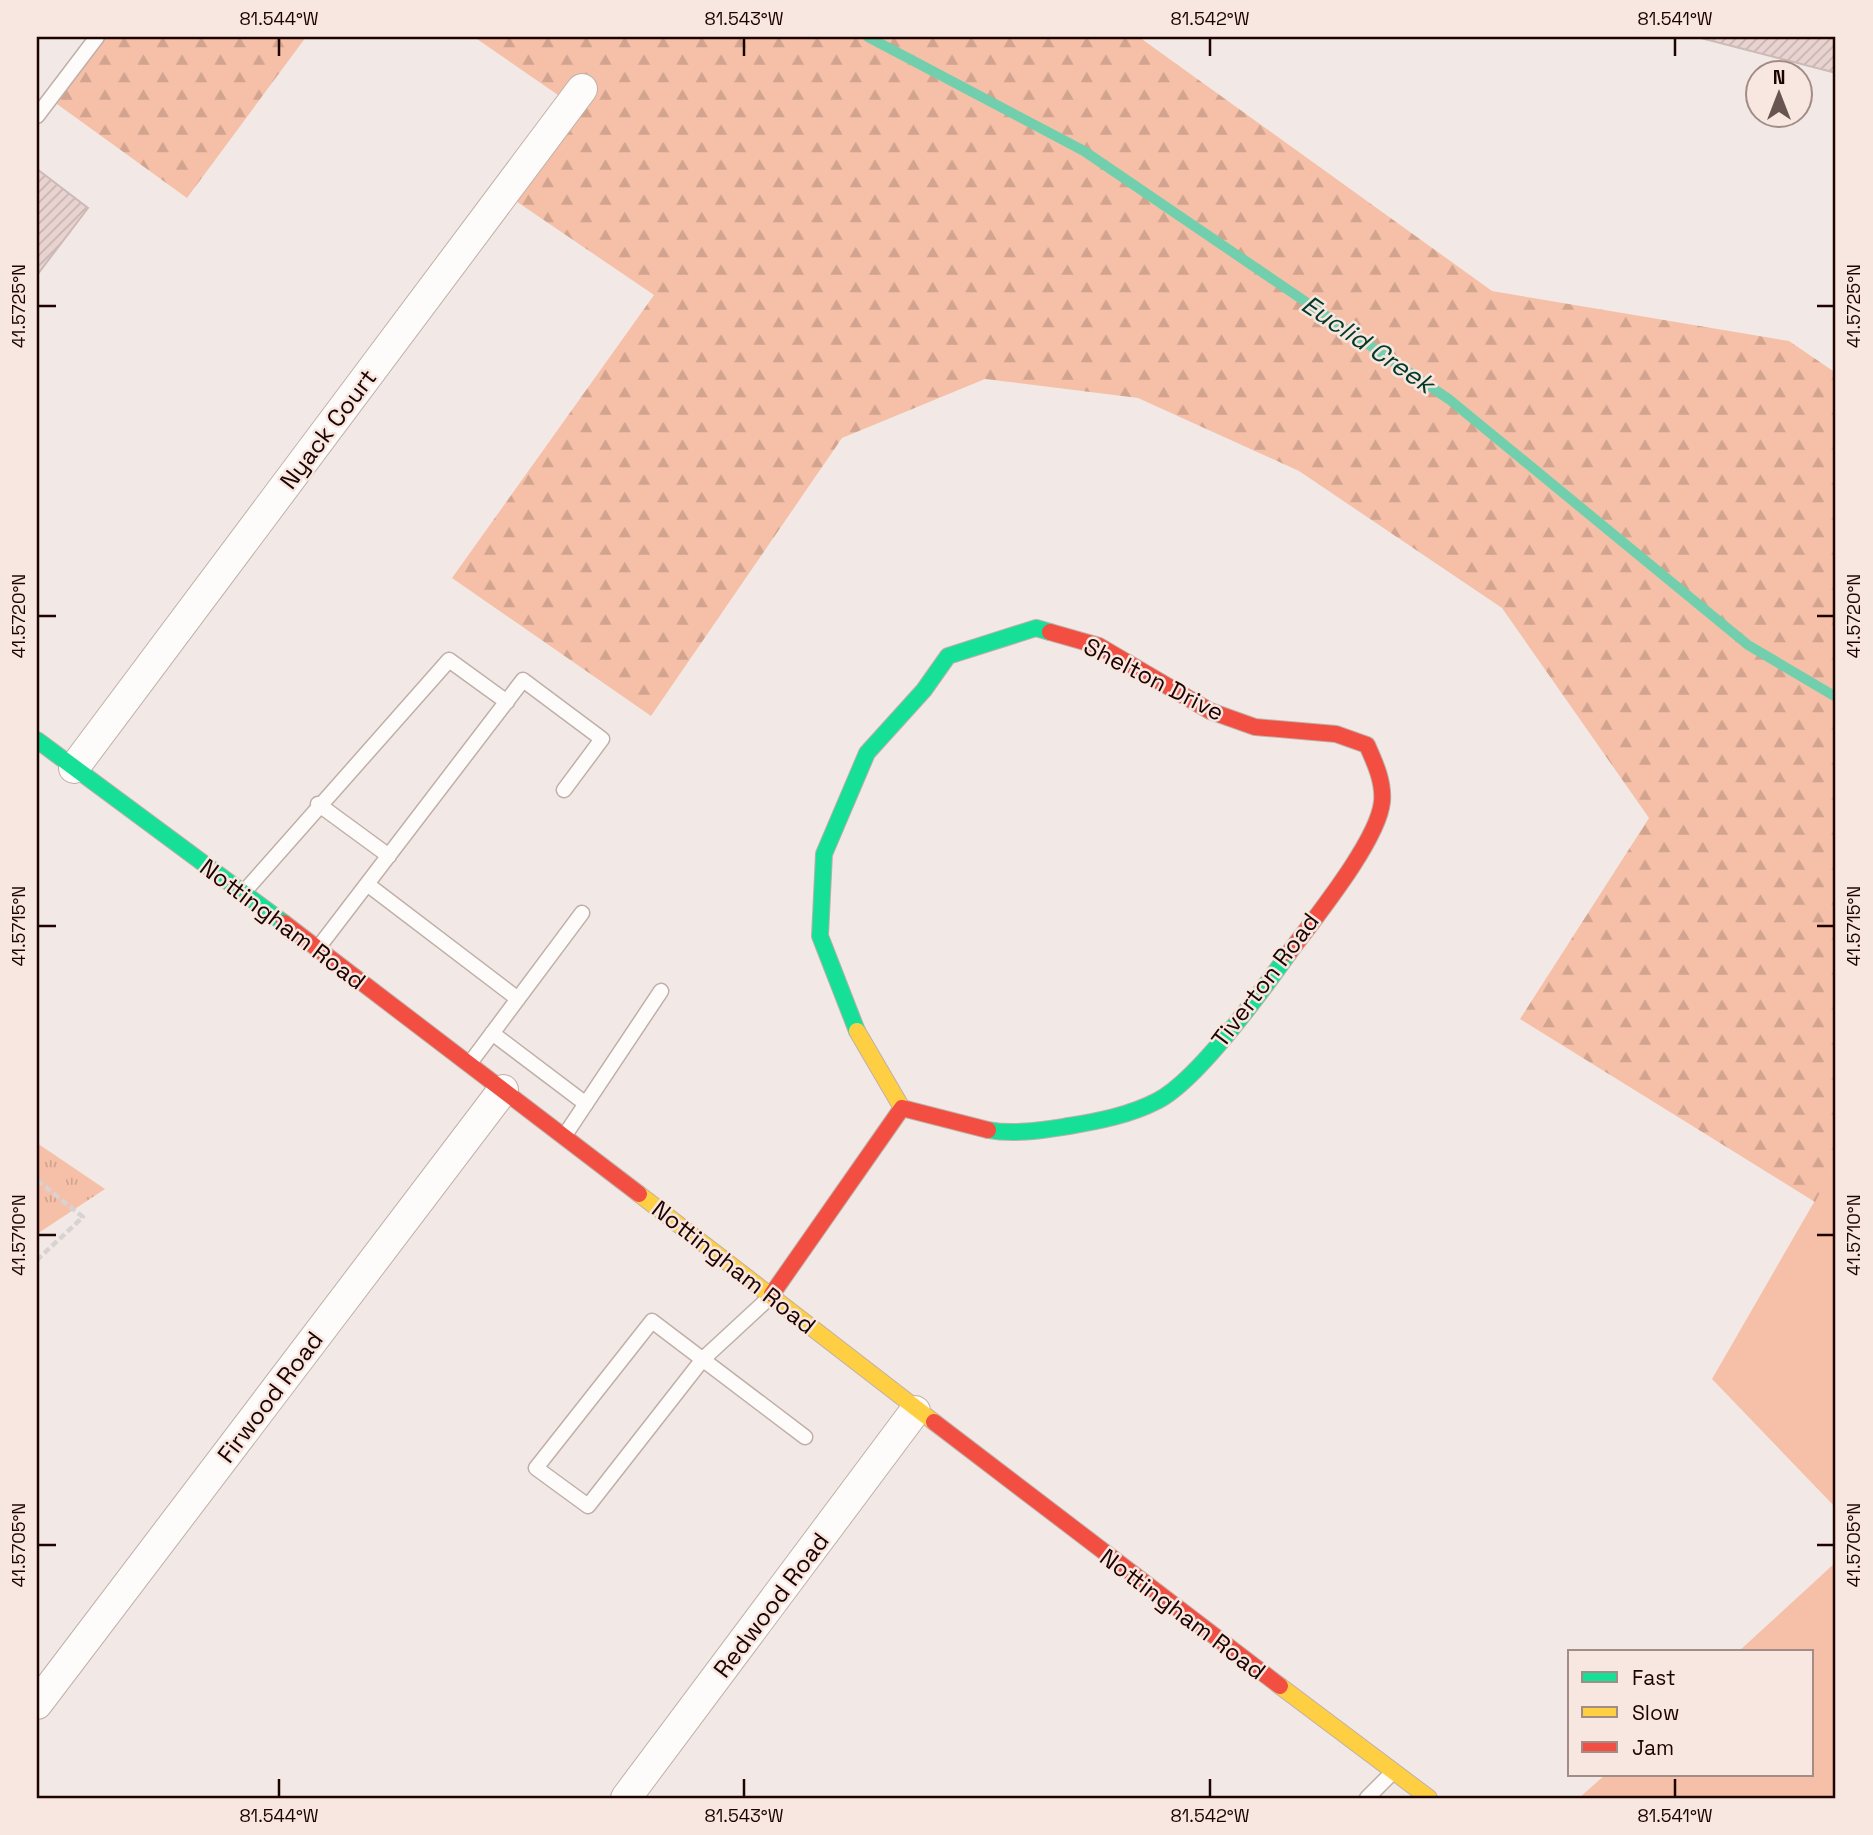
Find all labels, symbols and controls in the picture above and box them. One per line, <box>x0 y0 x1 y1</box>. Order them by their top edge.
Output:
text: 81.544°W <box>239 7 319 30</box>
text: 81.543°W <box>705 7 784 30</box>
text: 81.542°W <box>1171 7 1250 30</box>
text: 81.541°W <box>1637 7 1713 30</box>
north arrow <box>1744 60 1814 130</box>
text: N <box>1773 65 1785 90</box>
text: 41.5725°N <box>7 264 30 348</box>
text: 41.5725°N <box>1842 264 1865 348</box>
water label: Euclid Creek <box>1295 287 1443 403</box>
street label: Nyack Court <box>273 363 383 495</box>
text: 41.5720°N <box>7 574 30 658</box>
text: 41.5720°N <box>1842 574 1865 658</box>
street label: Shelton Drive <box>1079 630 1229 728</box>
street label: Nottingham Road <box>194 852 372 996</box>
text: 41.5715°N <box>7 886 30 966</box>
text: 41.5715°N <box>1842 886 1865 966</box>
street label: Tiverton Road <box>1204 907 1326 1053</box>
street label: Nottingham Road <box>646 1193 822 1341</box>
text: 41.5710°N <box>7 1194 30 1276</box>
text: 41.5710°N <box>1842 1194 1865 1276</box>
street label: Firwood Road <box>210 1325 330 1469</box>
text: 41.5705°N <box>7 1503 30 1587</box>
text: 41.5705°N <box>1842 1503 1865 1587</box>
street label: Redwood Road <box>706 1526 836 1684</box>
street label: Nottingham Road <box>1094 1542 1272 1686</box>
legend <box>1568 1650 1814 1776</box>
text: Fast <box>1632 1664 1676 1691</box>
text: Slow <box>1632 1699 1680 1726</box>
text: Jam <box>1632 1734 1674 1761</box>
text: 81.544°W <box>239 1804 319 1827</box>
text: 81.543°W <box>705 1804 784 1827</box>
text: 81.542°W <box>1171 1804 1250 1827</box>
text: 81.541°W <box>1637 1804 1713 1827</box>

